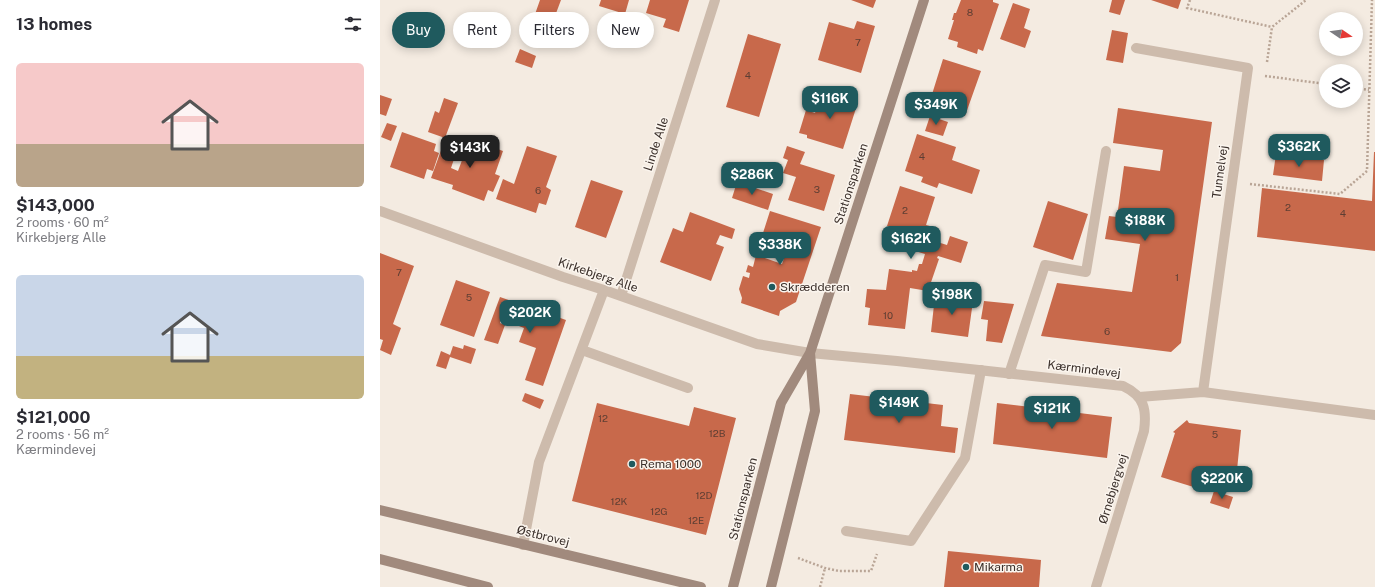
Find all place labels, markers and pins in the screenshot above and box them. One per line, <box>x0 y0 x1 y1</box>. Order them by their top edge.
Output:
pin: $116K <box>802 86 858 120</box>
pin: $349K <box>908 92 964 126</box>
pin: $362K <box>1271 134 1327 168</box>
pin: $143K <box>442 135 498 169</box>
pin: $286K <box>724 162 780 196</box>
pin: $188K <box>1117 208 1173 242</box>
pin: $162K <box>883 226 939 260</box>
pin: $338K <box>752 232 808 266</box>
place label: Skrædderen <box>780 280 850 294</box>
marker: Skrædderen <box>767 282 777 292</box>
pin: $198K <box>924 282 980 316</box>
pin: $202K <box>502 300 558 334</box>
pin: $149K <box>871 390 927 424</box>
pin: $121K <box>1024 396 1080 430</box>
place label: Rema 1000 <box>640 457 701 471</box>
marker: Rema 1000 <box>627 459 637 469</box>
pin: $220K <box>1194 466 1250 500</box>
place label: Mikarma <box>974 560 1023 574</box>
marker: Mikarma <box>961 562 971 572</box>

